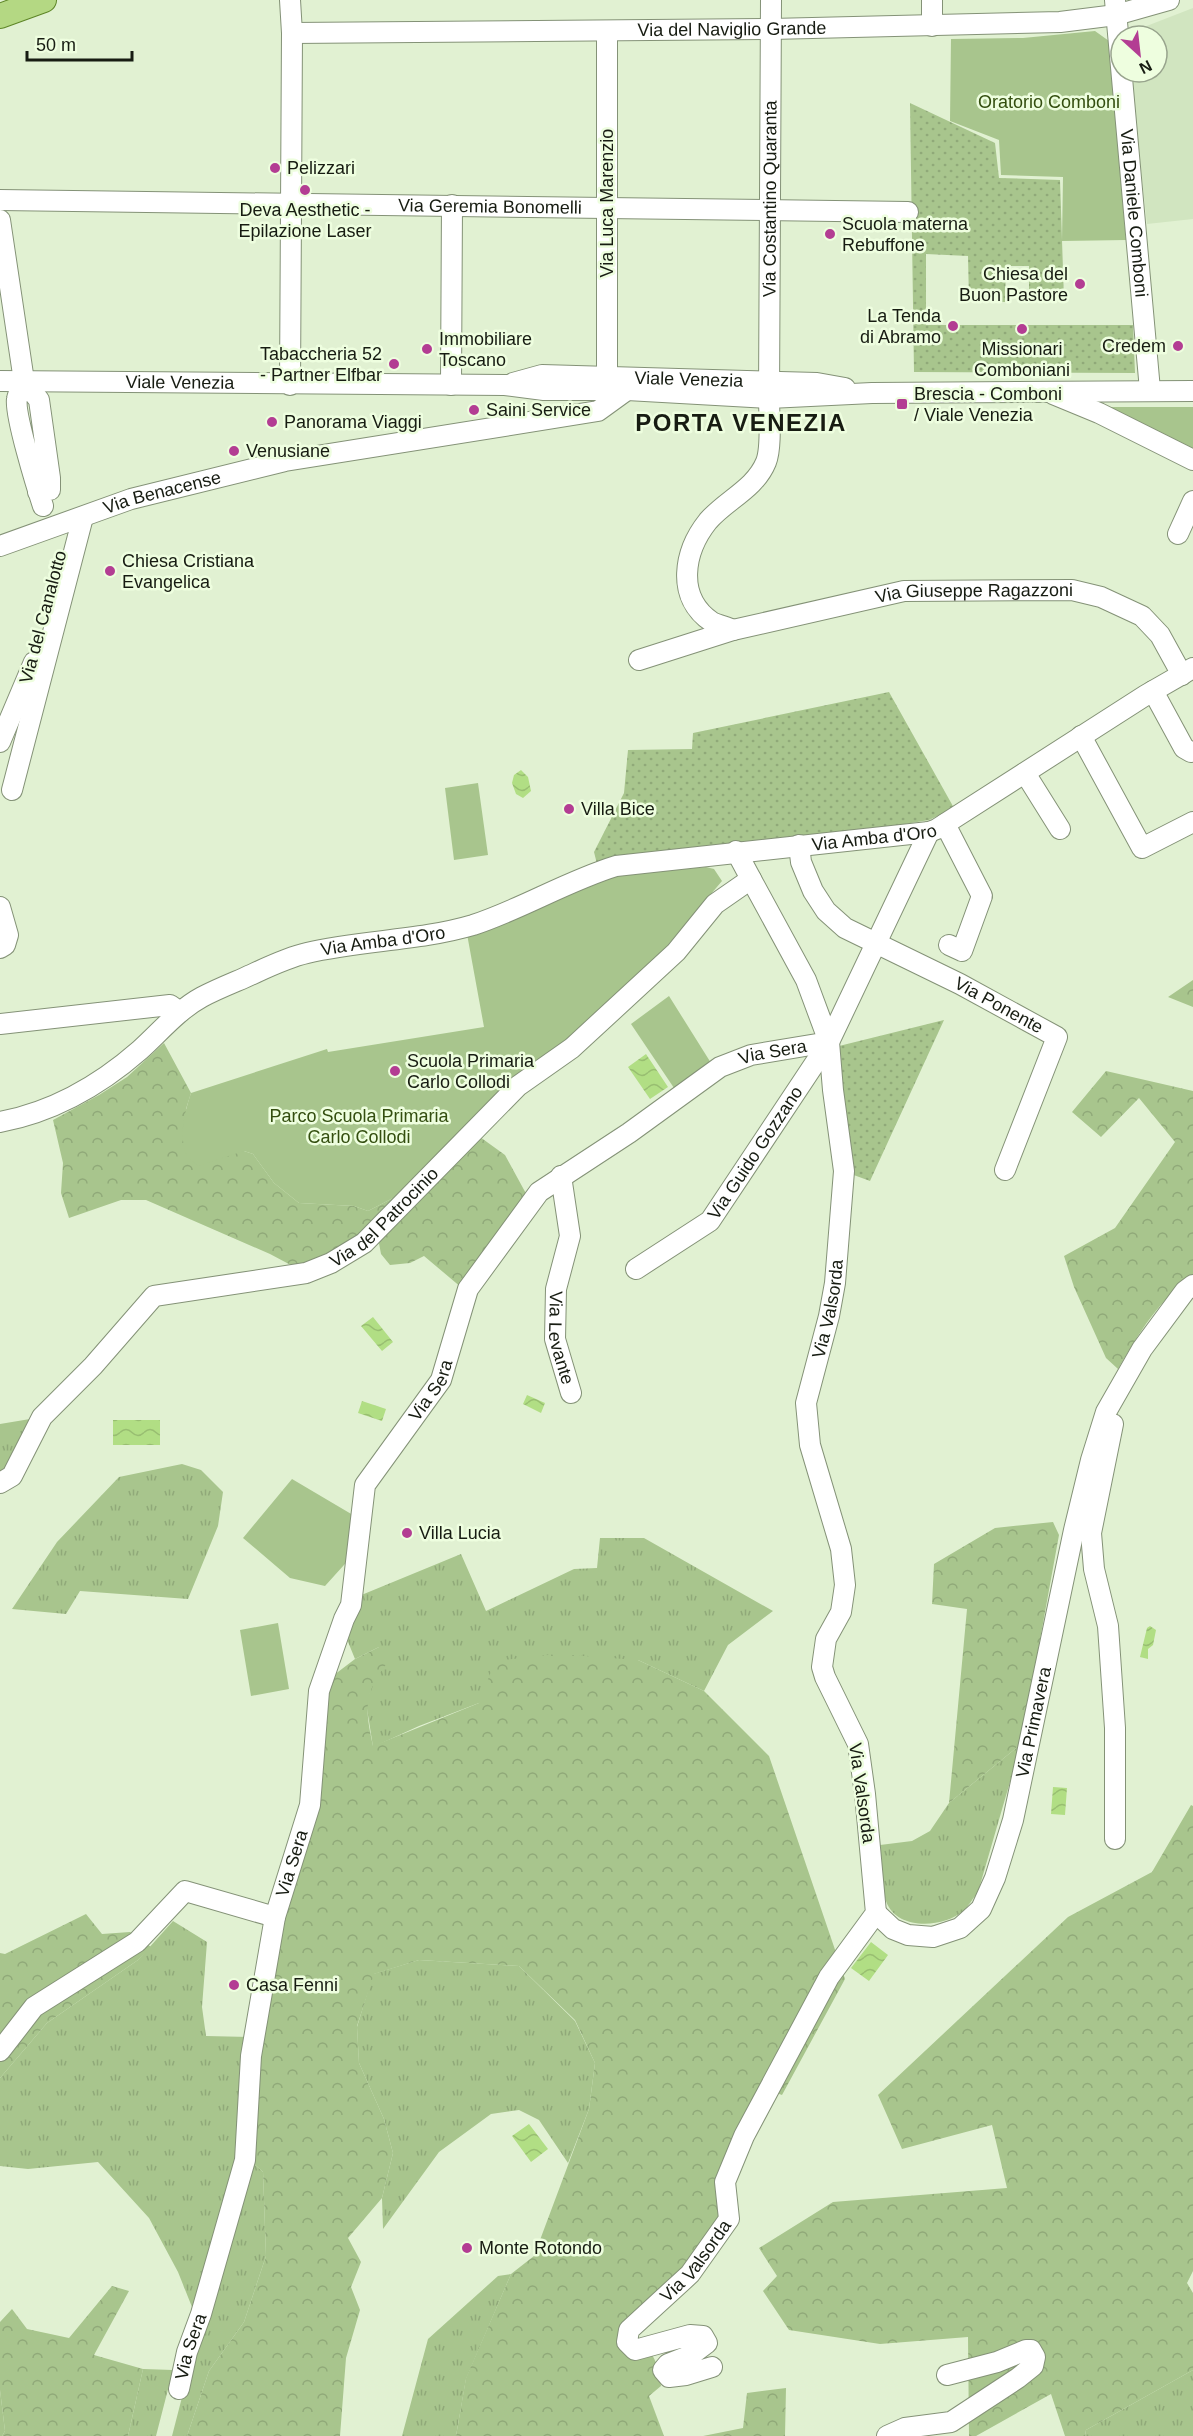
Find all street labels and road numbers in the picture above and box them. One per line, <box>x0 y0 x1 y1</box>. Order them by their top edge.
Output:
street label: Via del Naviglio Grande <box>637 18 827 40</box>
street label: Via Costantino Quaranta <box>760 99 781 297</box>
street label: Via Daniele Comboni <box>1117 128 1152 298</box>
street label: Via Luca Marenzio <box>597 129 617 277</box>
street label: Via Geremia Bonomelli <box>398 195 582 218</box>
street label: Viale Venezia <box>634 368 745 391</box>
street label: Viale Venezia <box>126 372 235 393</box>
street label: Via Benacense <box>101 467 223 518</box>
street label: Via del Canalotto <box>16 548 70 686</box>
street label: Via Giuseppe Ragazzoni <box>873 580 1073 607</box>
street label: Via Amba d'Oro <box>811 820 939 855</box>
street label: Via Amba d'Oro <box>319 922 447 960</box>
street label: Via Ponente <box>951 973 1047 1037</box>
street label: Via Sera <box>736 1036 809 1069</box>
street label: Via Guido Gozzano <box>704 1082 807 1223</box>
street label: Via del Patrocinio <box>326 1163 442 1271</box>
street label: Via Valsorda <box>808 1258 847 1360</box>
street label: Via Levante <box>545 1291 578 1387</box>
street label: Via Sera <box>405 1356 457 1425</box>
street label: Via Primavera <box>1012 1664 1055 1779</box>
street label: Via Valsorda <box>845 1742 879 1845</box>
street label: Via Sera <box>272 1827 312 1899</box>
street label: Via Valsorda <box>656 2215 736 2306</box>
street label: Via Sera <box>171 2310 211 2382</box>

